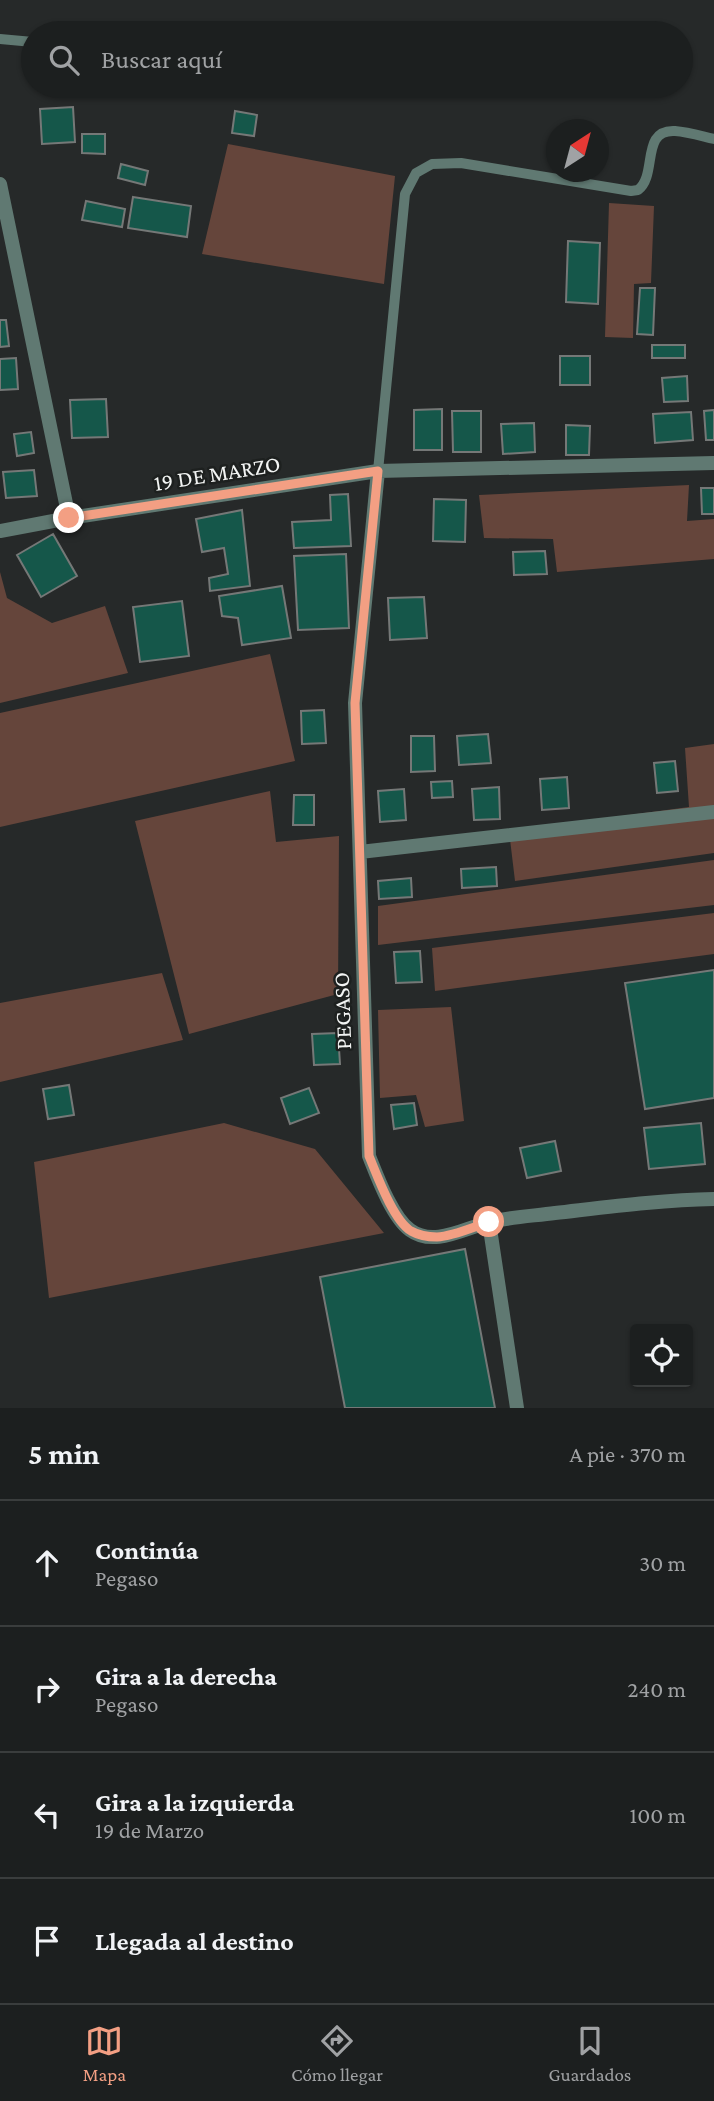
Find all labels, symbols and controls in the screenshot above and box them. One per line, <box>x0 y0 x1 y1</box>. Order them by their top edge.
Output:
search box <box>21 21 693 98</box>
icon: search <box>45 41 83 79</box>
text: Buscar aquí <box>101 45 222 74</box>
north arrow <box>546 119 609 182</box>
street label: 19 DE MARZO <box>152 450 282 496</box>
route end <box>53 502 84 533</box>
street label: PEGASO <box>328 972 356 1050</box>
route start <box>473 1206 504 1237</box>
map controls <box>630 1324 693 1387</box>
button: locate <box>630 1324 693 1387</box>
text: 5 min <box>28 1437 100 1470</box>
text: A pie · 370 m <box>570 1441 686 1467</box>
text: Continúa <box>95 1536 198 1565</box>
icon: ahead <box>28 1544 66 1582</box>
text: 30 m <box>639 1550 686 1576</box>
text: Pegaso <box>95 1565 158 1591</box>
text: Gira a la derecha <box>95 1662 277 1691</box>
icon: right <box>28 1670 66 1708</box>
text: 240 m <box>627 1676 686 1702</box>
text: Pegaso <box>95 1691 158 1717</box>
text: Gira a la izquierda <box>95 1788 294 1817</box>
icon: left <box>28 1796 66 1834</box>
text: 100 m <box>630 1802 686 1828</box>
text: 19 de Marzo <box>95 1817 204 1843</box>
icon: arrive <box>28 1922 66 1960</box>
text: Llegada al destino <box>95 1927 294 1956</box>
tab: Mapa <box>83 2022 126 2085</box>
tab: Cómo llegar <box>291 2022 383 2085</box>
tab: Guardados <box>548 2022 631 2085</box>

